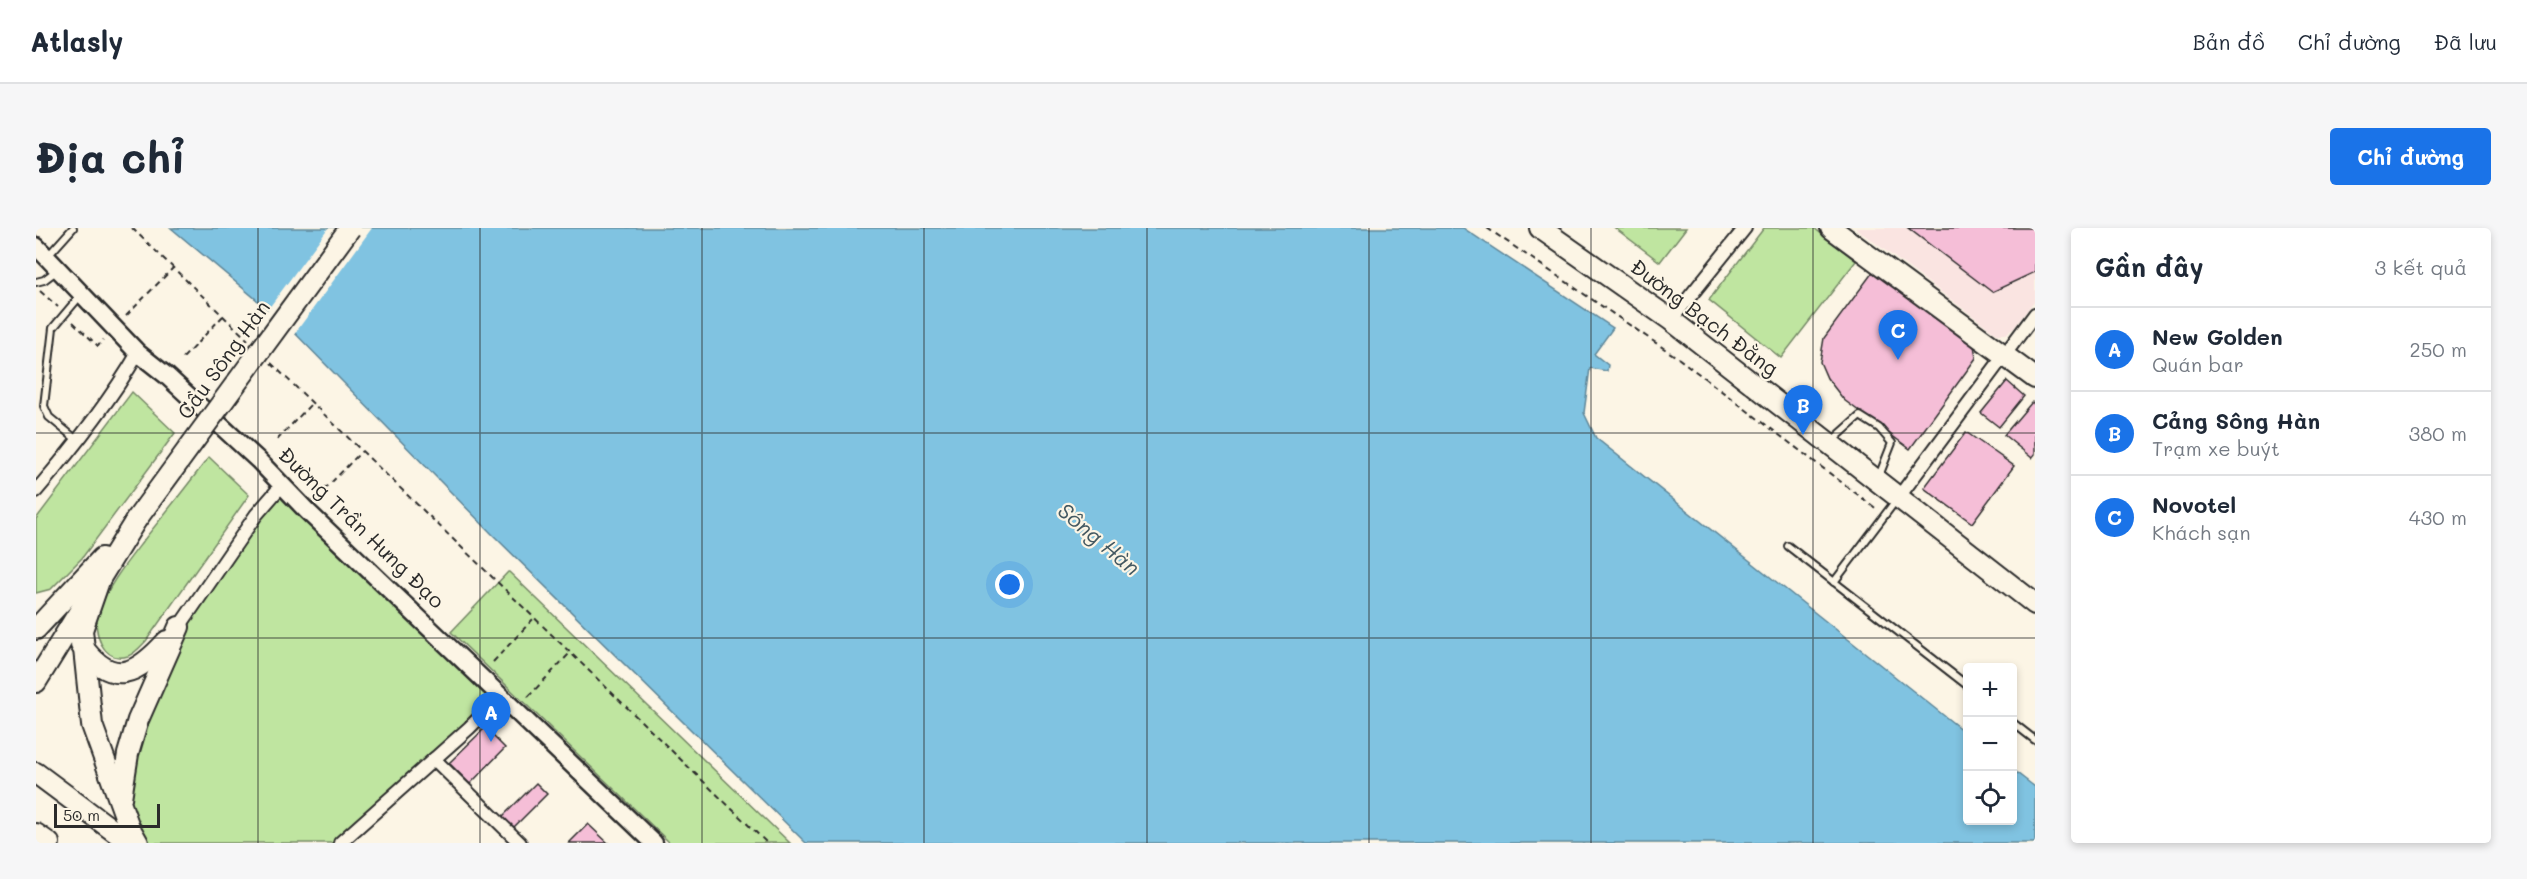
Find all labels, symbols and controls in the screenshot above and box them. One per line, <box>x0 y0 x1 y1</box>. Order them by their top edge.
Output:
text: Atlasly <box>30 23 124 59</box>
text: Bản đồ <box>2193 28 2265 55</box>
text: Chỉ đường <box>2298 28 2401 55</box>
text: Đã lưu <box>2434 28 2497 55</box>
button: Chỉ đường <box>2330 128 2491 185</box>
text: Địa chỉ <box>36 129 185 184</box>
text: Gần đây <box>2095 250 2204 284</box>
street label: Đường Bạch Đằng <box>1625 252 1784 381</box>
text: 3 kết quả <box>2374 254 2467 280</box>
street label: Cầu Sông Hàn <box>170 294 275 424</box>
pin: C <box>1878 310 1918 360</box>
text: New Golden <box>2152 322 2283 351</box>
text: A <box>2108 336 2121 362</box>
text: 250 m <box>2410 336 2467 362</box>
text: Quán bar <box>2152 351 2244 377</box>
pin: B <box>1784 386 1822 435</box>
text: Cảng Sông Hàn <box>2152 406 2320 435</box>
text: B <box>2108 420 2121 446</box>
text: 380 m <box>2409 420 2467 446</box>
text: Trạm xe buýt <box>2152 435 2280 461</box>
street label: Đường Trần Hưng Đạo <box>273 440 451 613</box>
text: Novotel <box>2152 490 2236 519</box>
water label: Sông Hàn <box>1052 496 1147 582</box>
text: C <box>2107 504 2122 530</box>
text: 430 m <box>2409 504 2467 530</box>
text: Khách sạn <box>2152 519 2251 545</box>
your location <box>995 570 1024 599</box>
map controls <box>1963 663 2017 825</box>
button: + <box>1963 663 2017 717</box>
pin: A <box>472 692 510 742</box>
button: − <box>1963 717 2017 771</box>
button: locate <box>1963 771 2017 825</box>
scale bar <box>54 801 160 828</box>
text: 50 m <box>63 804 100 825</box>

